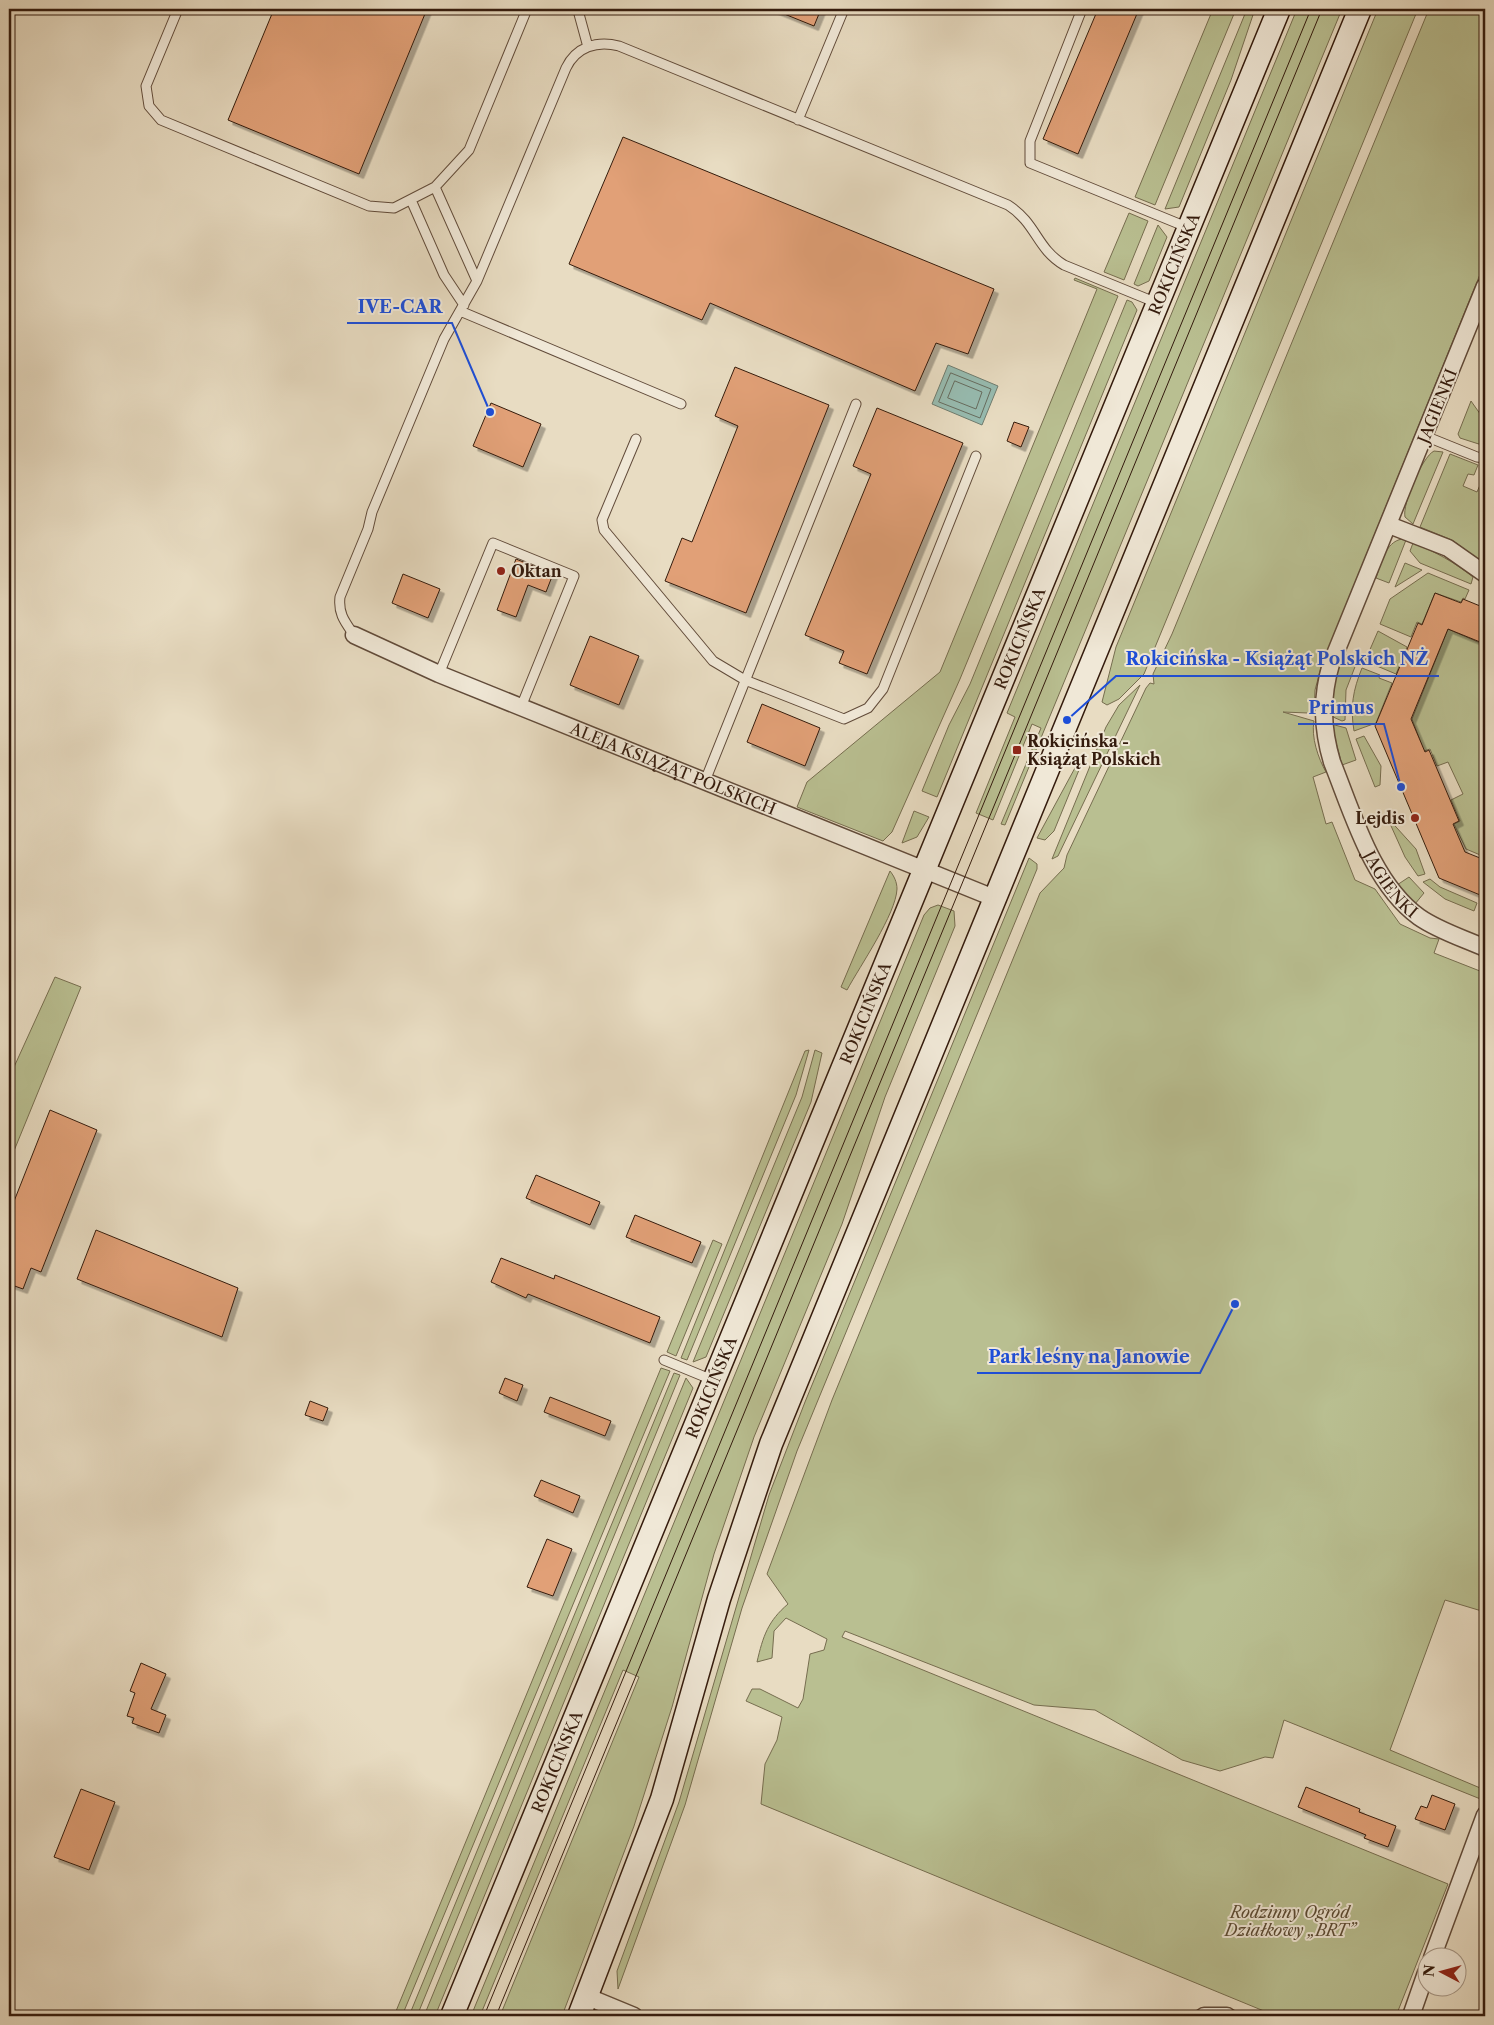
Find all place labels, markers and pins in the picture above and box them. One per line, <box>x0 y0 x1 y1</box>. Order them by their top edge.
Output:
callout: IVE-CAR <box>347 290 452 323</box>
place label: Oktan <box>511 561 562 581</box>
marker: Oktan <box>495 565 507 577</box>
callout: Rokicińska - Książąt Polskich NŻ <box>1116 643 1439 676</box>
callout: Primus <box>1298 691 1384 724</box>
place label: Rokicińska - Książąt Polskich <box>1027 731 1161 769</box>
marker: Rokicińska - Książąt Polskich <box>1011 744 1023 756</box>
place label: Lejdis <box>1355 808 1405 828</box>
marker: Lejdis <box>1409 812 1421 824</box>
callout: Park leśny na Janowie <box>977 1340 1200 1373</box>

